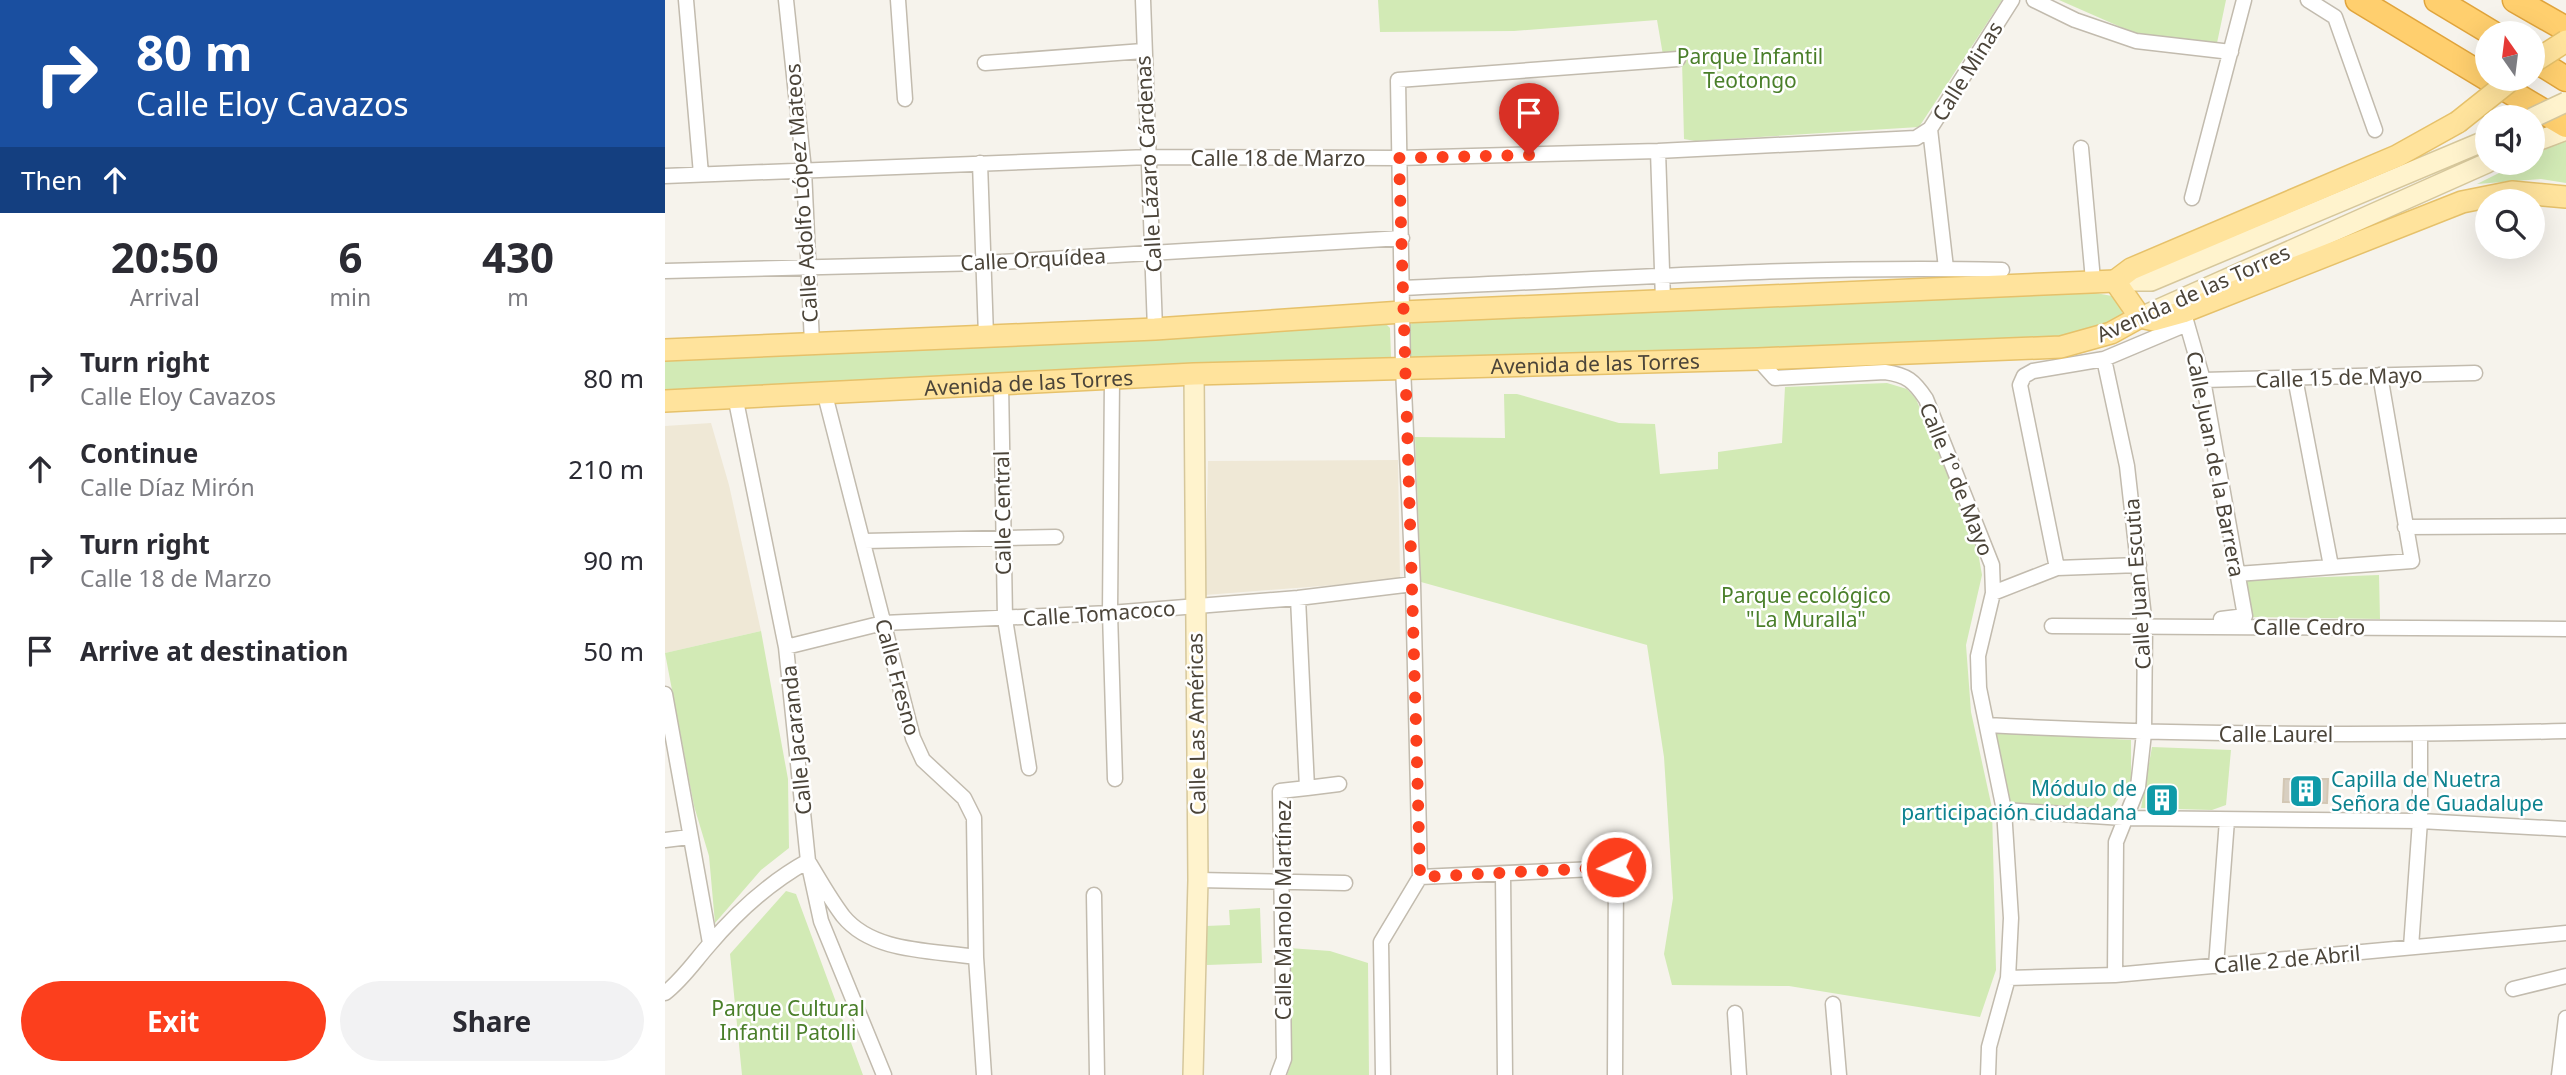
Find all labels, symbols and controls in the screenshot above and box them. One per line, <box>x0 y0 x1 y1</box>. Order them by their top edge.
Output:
street label: Calle Minas <box>1925 16 2009 126</box>
text: 80 m <box>136 19 253 85</box>
north arrow <box>2475 21 2545 91</box>
map controls <box>2475 21 2545 259</box>
icon: right <box>21 28 112 119</box>
park label: Parque Infantil Teotongo <box>1677 42 1823 94</box>
street label: Calle Lázaro Cárdenas <box>1128 55 1168 273</box>
street label: Calle Adolfo López Mateos <box>778 63 824 323</box>
text: Calle Eloy Cavazos <box>136 82 409 125</box>
pin <box>1499 83 1559 155</box>
icon: arrive <box>1510 94 1548 132</box>
button: sound <box>2475 105 2545 175</box>
street label: Calle 18 de Marzo <box>1191 144 1365 172</box>
icon: ahead <box>96 161 134 199</box>
text: Then <box>21 162 82 198</box>
button: search <box>2475 189 2545 259</box>
text: 20:50 <box>111 228 219 285</box>
text: 6 <box>338 228 362 285</box>
text: 430 <box>482 228 554 285</box>
street label: Avenida de las Torres <box>2092 238 2294 348</box>
street label: Calle Orquídea <box>960 241 1106 277</box>
text: Arrival <box>130 281 200 313</box>
text: min <box>330 281 371 313</box>
text: m <box>507 281 529 313</box>
text: Turn right <box>80 344 210 380</box>
street label: Avenida de las Torres <box>1490 347 1700 380</box>
street label: Calle Juan de la Barrera <box>2180 349 2252 579</box>
icon: right <box>21 359 59 397</box>
text: 80 m <box>583 360 644 396</box>
street label: Calle 15 de Mayo <box>2255 360 2423 394</box>
street label: Avenida de las Torres <box>923 363 1134 402</box>
text: Calle Eloy Cavazos <box>80 380 276 412</box>
street label: Calle 1º de Mayo <box>1913 398 2001 560</box>
text: Continue <box>80 435 198 471</box>
icon: ahead <box>21 450 59 488</box>
text: 210 m <box>568 451 644 487</box>
street label: Calle Central <box>987 451 1017 575</box>
text: Calle Díaz Mirón <box>80 471 255 503</box>
street label: Calle Juan Escutia <box>2117 497 2157 671</box>
text: Turn right <box>80 526 210 562</box>
icon: right <box>21 541 59 579</box>
text: 90 m <box>583 542 644 578</box>
text: Calle 18 de Marzo <box>80 562 272 594</box>
park label: Parque ecológico "La Muralla" <box>1721 581 1891 633</box>
street label: Calle Tomacoco <box>1022 594 1176 632</box>
street label: Calle Cedro <box>2253 613 2365 641</box>
street label: Calle Fresno <box>869 615 927 739</box>
icon: arrive <box>21 632 59 670</box>
text: Arrive at destination <box>80 633 349 669</box>
text: 50 m <box>583 633 644 669</box>
street label: Calle Las Américas <box>1180 633 1212 815</box>
street label: Calle Jacaranda <box>774 664 818 816</box>
street label: Calle Laurel <box>2219 720 2333 748</box>
place label: Capilla de Nuetra Señora de Guadalupe <box>2331 765 2544 817</box>
building icon: Capilla de Nuetra Señora de Guadalupe <box>2287 772 2325 810</box>
place label: Módulo de participación ciudadana <box>1901 774 2137 826</box>
building icon: Módulo de participación ciudadana <box>2143 781 2181 819</box>
street label: Calle Manolo Martínez <box>1269 800 1297 1020</box>
position arrow <box>1579 830 1653 904</box>
street label: Calle 2 de Abril <box>2213 939 2361 979</box>
button: Exit <box>21 981 326 1061</box>
button: Share <box>340 981 644 1061</box>
park label: Parque Cultural Infantil Patolli <box>711 994 865 1046</box>

